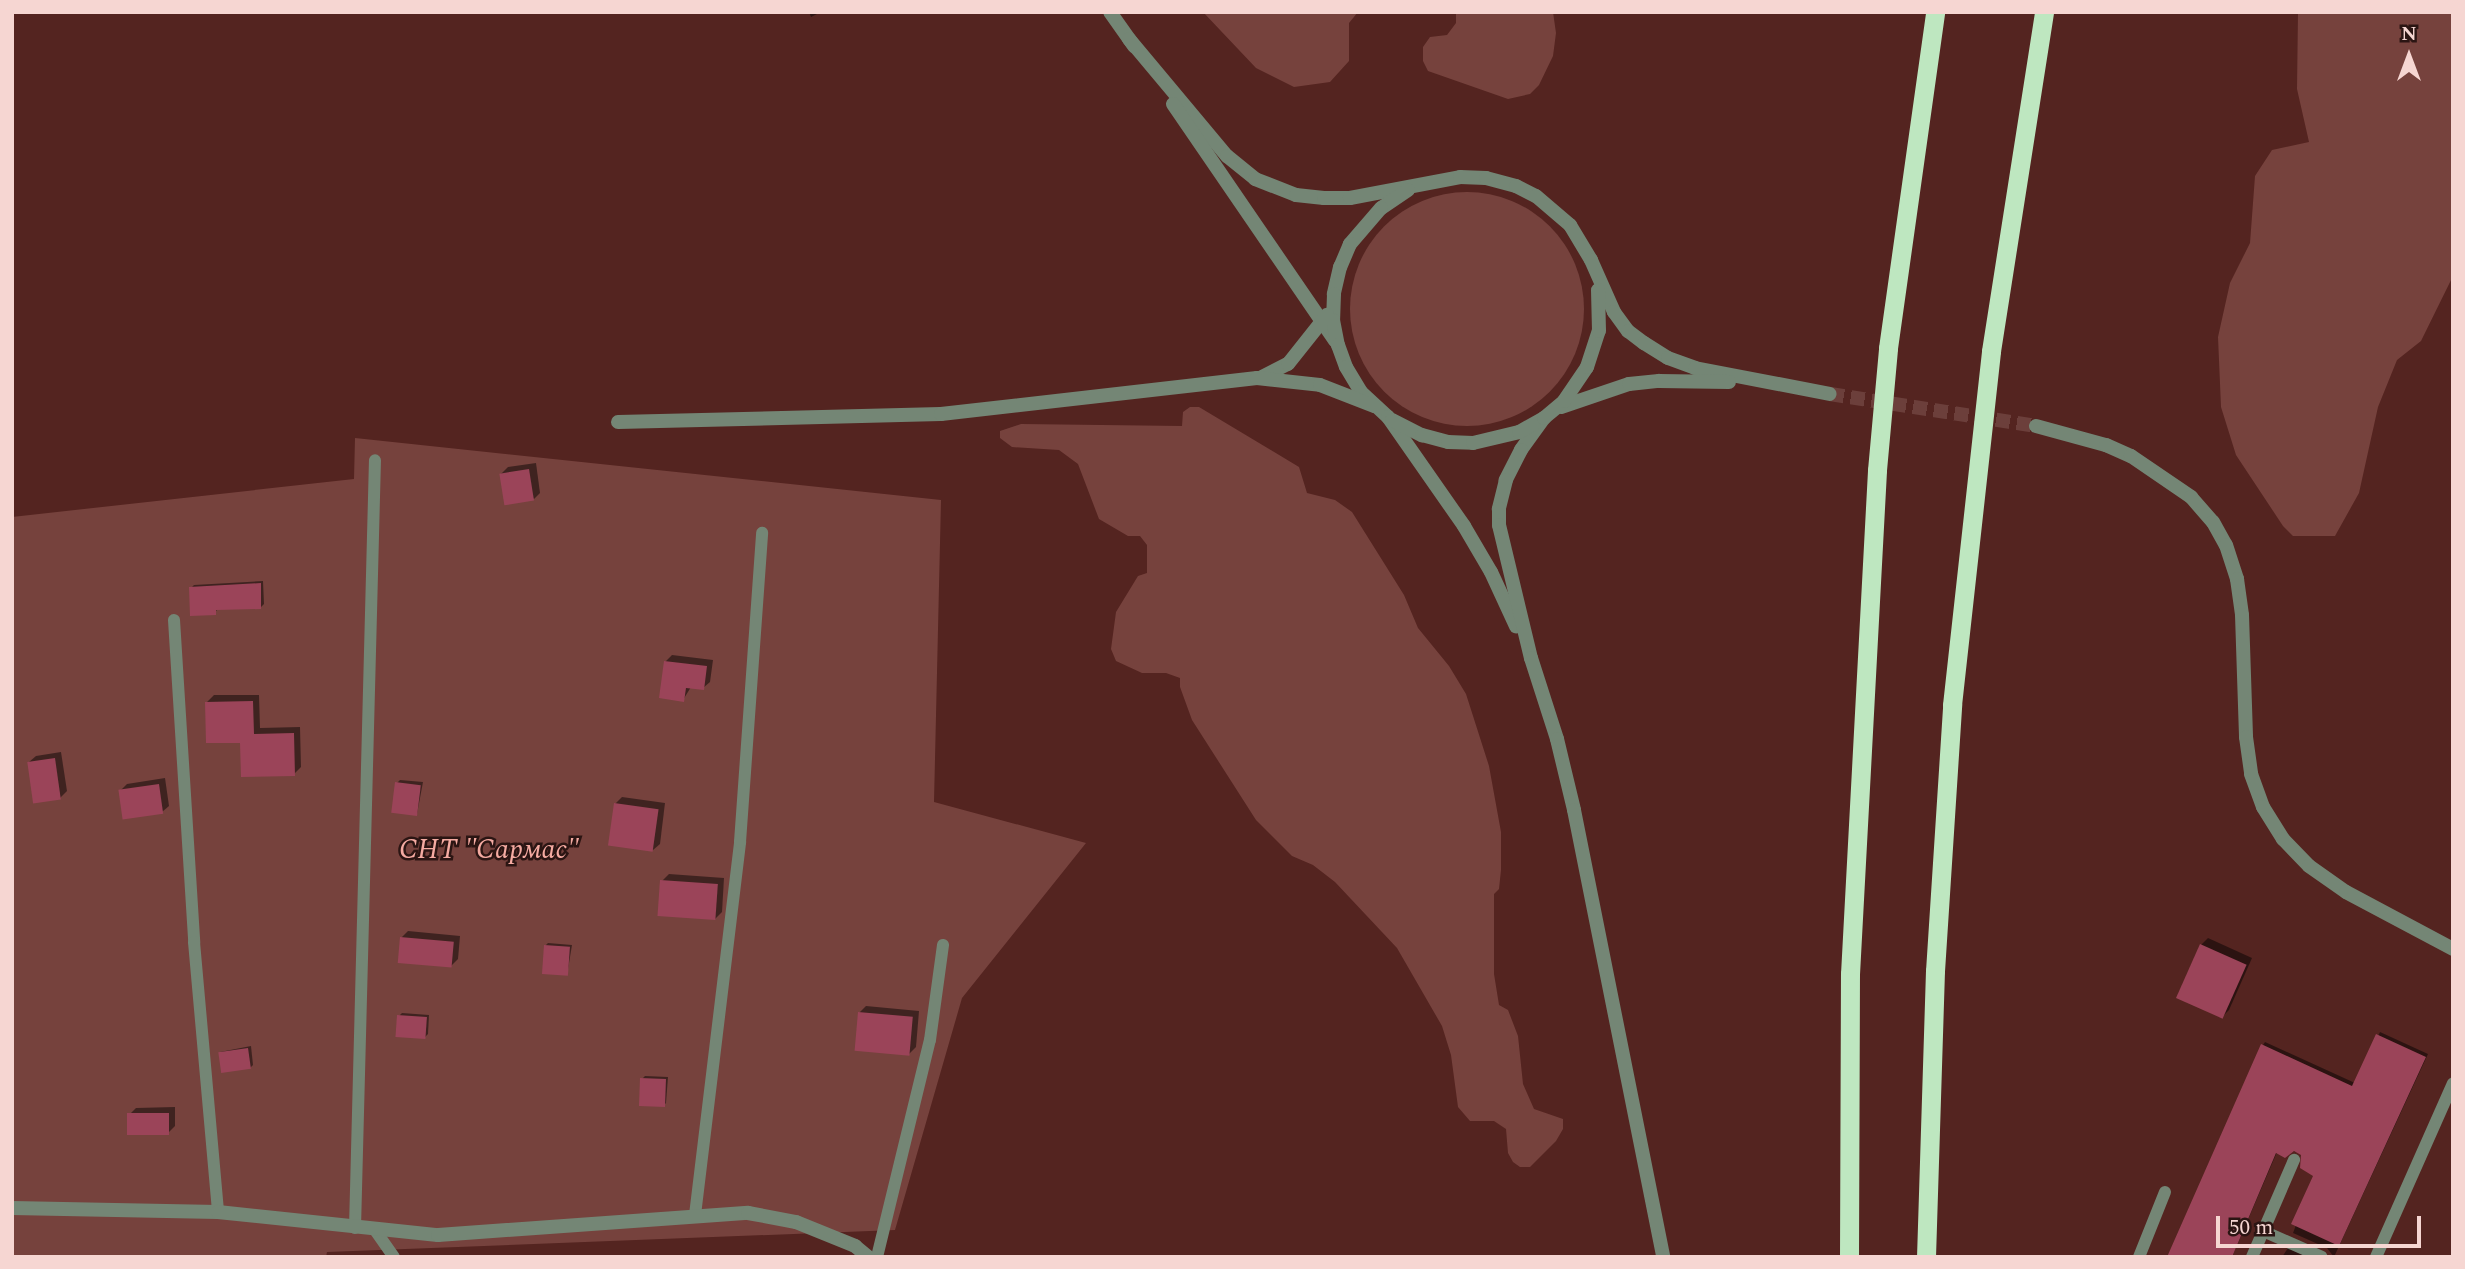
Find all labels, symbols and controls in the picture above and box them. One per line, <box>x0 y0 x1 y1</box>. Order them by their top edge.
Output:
text: N <box>2401 20 2417 49</box>
north arrow <box>2374 21 2444 91</box>
park label: СНТ "Сармас" <box>399 833 579 867</box>
scale bar <box>2220 1202 2425 1246</box>
text: 50 m <box>2229 1212 2273 1244</box>

